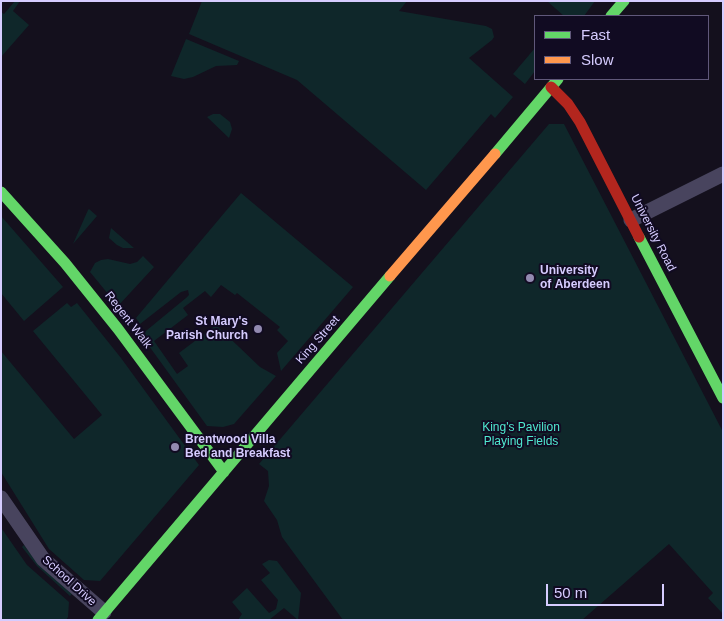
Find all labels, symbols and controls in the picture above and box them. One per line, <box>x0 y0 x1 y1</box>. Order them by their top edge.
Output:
legend <box>534 15 709 80</box>
text: Fast <box>581 26 610 43</box>
text: Slow <box>581 51 614 68</box>
street label: University Road <box>627 192 679 274</box>
place label: University of Aberdeen <box>540 264 610 292</box>
marker: University of Aberdeen <box>524 272 536 284</box>
street label: Regent Walk <box>101 289 155 351</box>
street label: King Street <box>293 313 343 367</box>
place label: St Mary's Parish Church <box>166 315 248 343</box>
marker: St Mary's Parish Church <box>252 323 264 335</box>
park label: King's Pavilion Playing Fields <box>482 421 560 449</box>
place label: Brentwood Villa Bed and Breakfast <box>185 433 290 461</box>
marker: Brentwood Villa Bed and Breakfast <box>169 441 181 453</box>
street label: School Drive <box>39 553 99 609</box>
scale bar <box>549 574 666 606</box>
text: 50 m <box>554 584 587 601</box>

